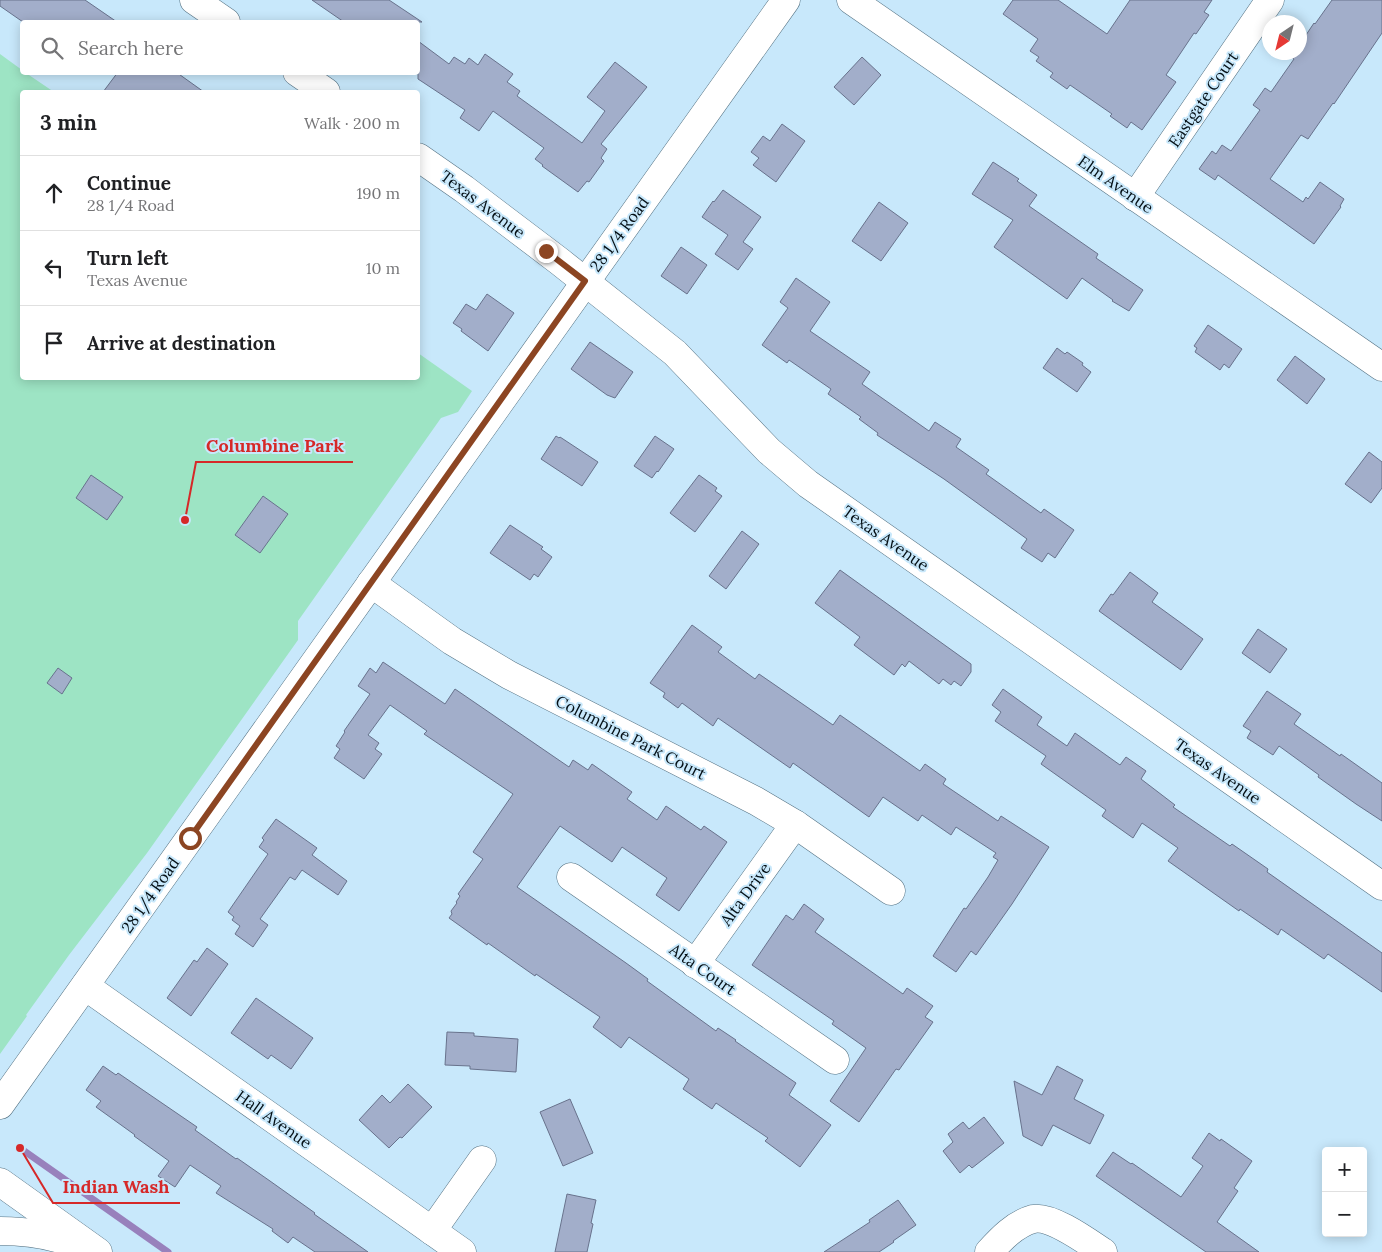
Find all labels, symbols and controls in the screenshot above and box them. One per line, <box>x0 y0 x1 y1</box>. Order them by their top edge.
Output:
north arrow <box>1262 15 1307 60</box>
search box <box>20 20 420 75</box>
icon: search <box>38 34 66 62</box>
text: Search here <box>78 36 184 60</box>
street label: Eastgate Court <box>1164 47 1243 151</box>
text: 3 min <box>40 109 97 136</box>
text: Walk · 200 m <box>304 113 400 133</box>
street label: Elm Avenue <box>1075 151 1158 217</box>
street label: Texas Avenue <box>437 166 529 242</box>
text: Continue <box>87 171 171 195</box>
icon: ahead <box>40 179 68 207</box>
text: 190 m <box>356 183 400 203</box>
street label: 28 1/4 Road <box>585 192 654 276</box>
text: 28 1/4 Road <box>87 195 175 215</box>
route end <box>535 240 558 263</box>
text: Turn left <box>87 246 168 270</box>
icon: left <box>40 254 68 282</box>
text: 10 m <box>366 258 400 278</box>
text: Texas Avenue <box>87 270 188 290</box>
icon: arrive <box>40 329 68 357</box>
text: Arrive at destination <box>87 331 276 355</box>
callout: Columbine Park <box>196 429 353 462</box>
text: Columbine Park <box>206 434 344 457</box>
street label: Texas Avenue <box>839 501 933 575</box>
street label: Columbine Park Court <box>553 690 710 784</box>
street label: Texas Avenue <box>1171 734 1265 808</box>
route start <box>179 827 202 850</box>
street label: 28 1/4 Road <box>117 853 184 937</box>
street label: Alta Drive <box>715 858 775 930</box>
street label: Alta Court <box>665 938 741 1000</box>
street label: Hall Avenue <box>232 1086 316 1153</box>
map controls <box>1322 1147 1367 1237</box>
button: + <box>1322 1147 1367 1192</box>
callout: Indian Wash <box>53 1170 180 1203</box>
text: Indian Wash <box>63 1175 169 1198</box>
button: − <box>1322 1192 1367 1237</box>

